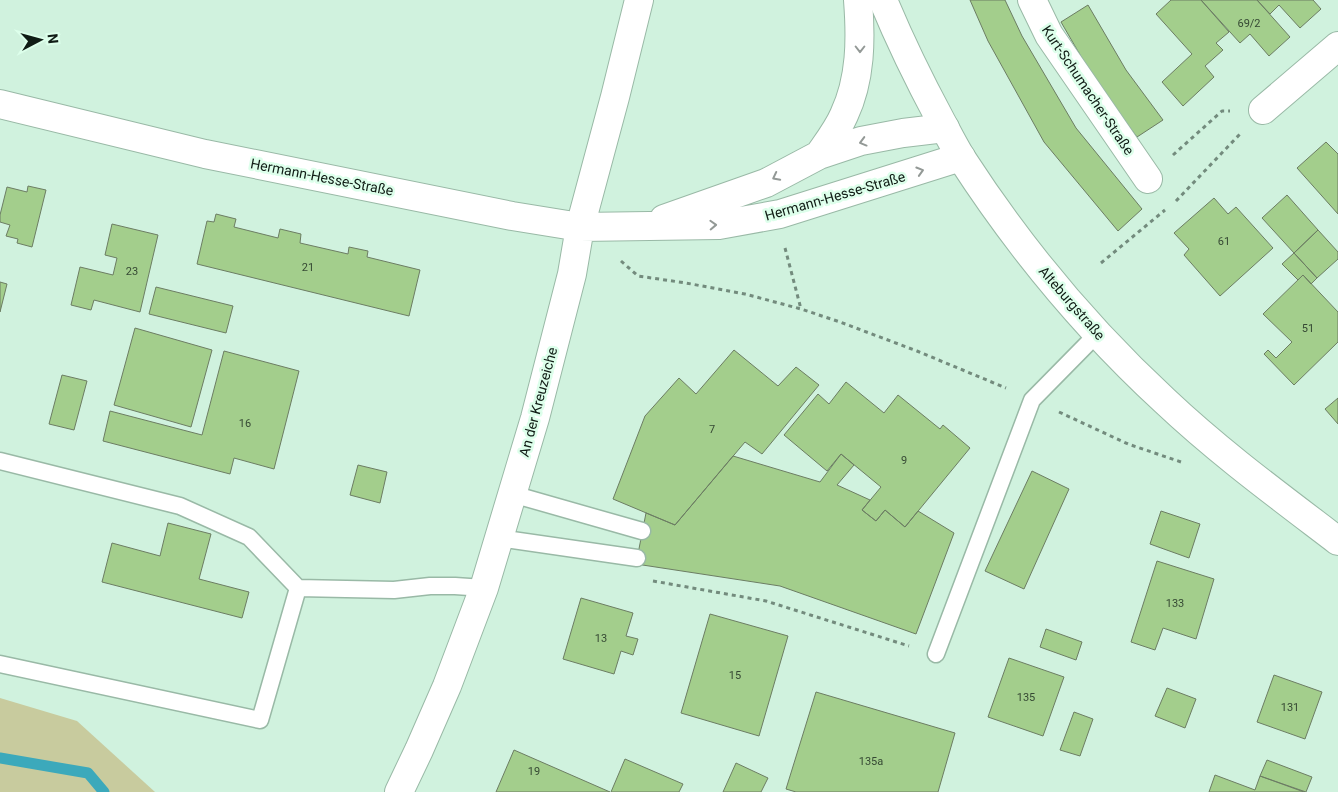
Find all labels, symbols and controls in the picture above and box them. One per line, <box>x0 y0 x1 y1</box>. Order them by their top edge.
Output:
north arrow <box>15 15 65 65</box>
house number: 69/2 <box>1237 17 1261 30</box>
street label: Kurt-Schumacher-Straße <box>1039 22 1137 158</box>
text: N <box>44 33 61 44</box>
one-way arrow <box>855 45 865 53</box>
one-way arrow <box>858 136 867 147</box>
street label: Hermann-Hesse-Straße <box>249 155 395 199</box>
one-way arrow <box>916 166 924 176</box>
street label: Hermann-Hesse-Straße <box>763 168 907 224</box>
one-way arrow <box>772 171 781 181</box>
one-way arrow <box>709 220 717 230</box>
house number: 61 <box>1218 235 1230 248</box>
house number: 21 <box>302 261 314 274</box>
street label: Alteburgstraße <box>1036 263 1108 343</box>
house number: 23 <box>126 265 138 278</box>
house number: 51 <box>1302 322 1314 335</box>
street label: An der Kreuzeiche <box>516 346 560 458</box>
house number: 16 <box>239 417 251 430</box>
house number: 7 <box>709 423 715 436</box>
house number: 9 <box>901 454 907 467</box>
house number: 133 <box>1166 597 1184 610</box>
house number: 13 <box>595 632 607 645</box>
house number: 15 <box>729 669 741 682</box>
house number: 135 <box>1017 691 1035 704</box>
house number: 131 <box>1281 701 1299 714</box>
house number: 135a <box>859 755 883 768</box>
house number: 19 <box>528 765 540 778</box>

